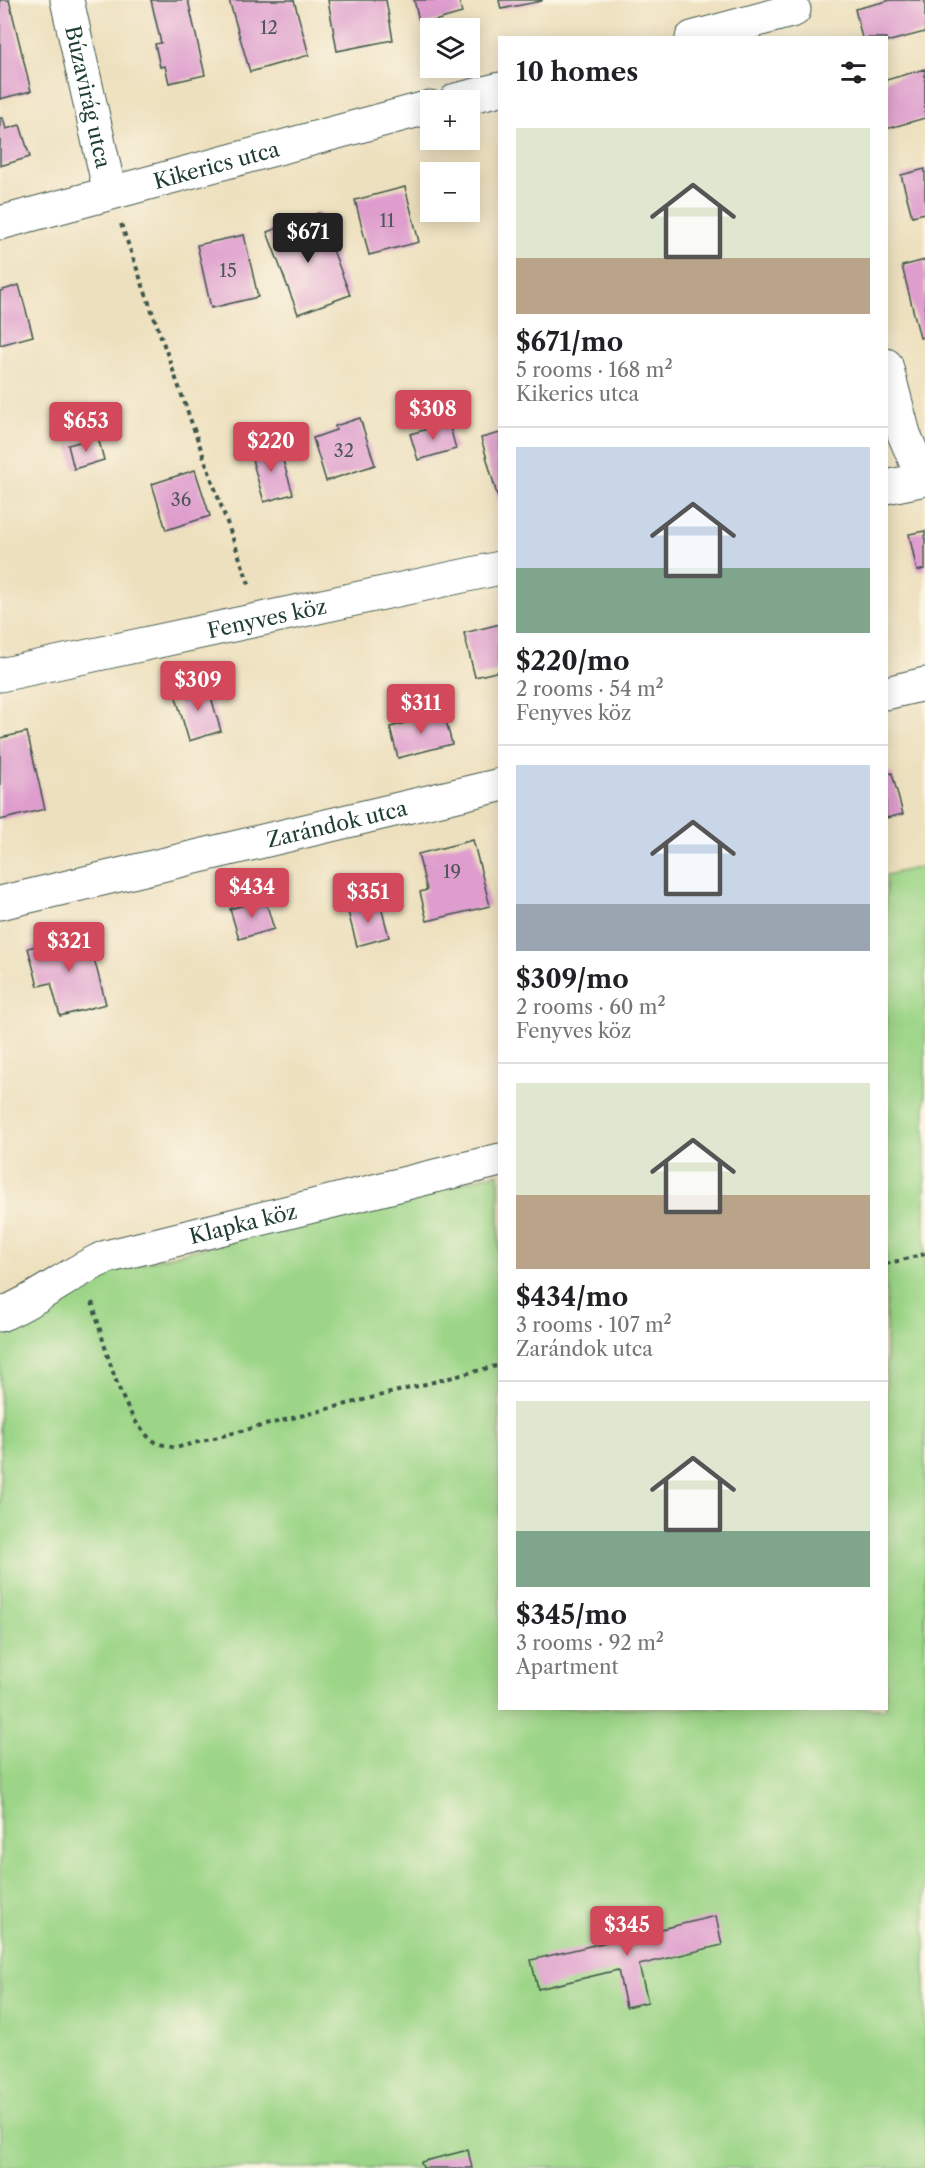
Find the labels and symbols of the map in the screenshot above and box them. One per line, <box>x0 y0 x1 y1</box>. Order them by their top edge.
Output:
house number: 12 <box>260 17 278 39</box>
street label: Búzavirág utca <box>61 23 117 171</box>
street label: Kikerics utca <box>151 136 283 194</box>
house number: 11 <box>379 210 395 232</box>
pin: $671 <box>272 213 344 264</box>
house number: 15 <box>219 260 237 282</box>
pin: $308 <box>397 390 469 441</box>
pin: $653 <box>50 402 122 453</box>
pin: $220 <box>235 422 307 473</box>
house number: 32 <box>334 440 354 462</box>
house number: 36 <box>171 489 191 511</box>
street label: Fenyves köz <box>205 593 329 643</box>
pin: $309 <box>162 661 234 712</box>
pin: $311 <box>385 684 457 735</box>
street label: Zarándok utca <box>264 795 410 852</box>
house number: 19 <box>443 861 461 883</box>
pin: $434 <box>216 868 288 919</box>
pin: $351 <box>332 873 404 924</box>
pin: $321 <box>33 922 105 973</box>
street label: Klapka köz <box>187 1198 299 1249</box>
pin: $345 <box>591 1906 663 1957</box>

